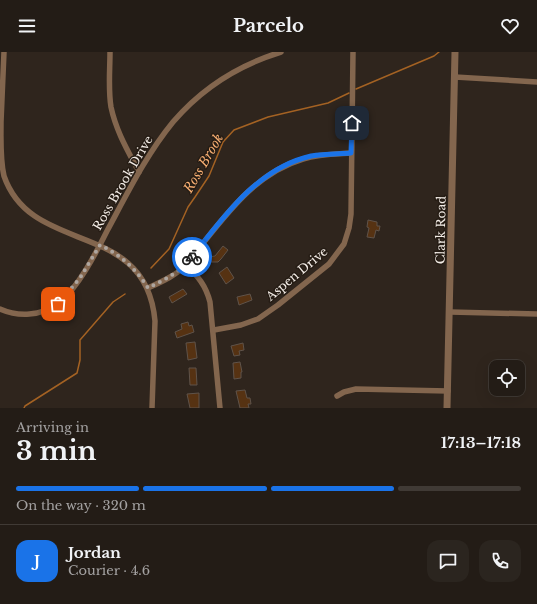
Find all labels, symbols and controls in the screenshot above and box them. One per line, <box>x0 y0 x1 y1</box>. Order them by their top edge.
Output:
icon: menu <box>16 15 38 37</box>
text: Parcelo <box>233 15 304 37</box>
icon: heart <box>499 15 521 37</box>
pin <box>335 106 369 140</box>
icon: home <box>341 112 363 134</box>
water label: Ross Brook <box>179 130 227 197</box>
street label: Ross Brook Drive <box>89 133 156 233</box>
street label: Clark Road <box>432 196 449 264</box>
courier <box>172 237 212 277</box>
street label: Aspen Drive <box>262 243 331 304</box>
icon: bike <box>181 246 203 268</box>
pin <box>41 287 75 321</box>
icon: bag <box>47 293 69 315</box>
map controls <box>489 360 525 396</box>
button: locate <box>489 360 525 396</box>
text: Arriving in <box>16 419 89 436</box>
text: 17:13–17:18 <box>441 433 521 452</box>
text: 3 min <box>16 435 97 467</box>
text: On the way · 320 m <box>16 497 146 514</box>
button: chat <box>427 540 469 582</box>
button: phone <box>479 540 521 582</box>
text: Jordan <box>68 543 121 562</box>
text: J <box>34 551 40 570</box>
text: Courier · 4.6 <box>68 562 150 579</box>

